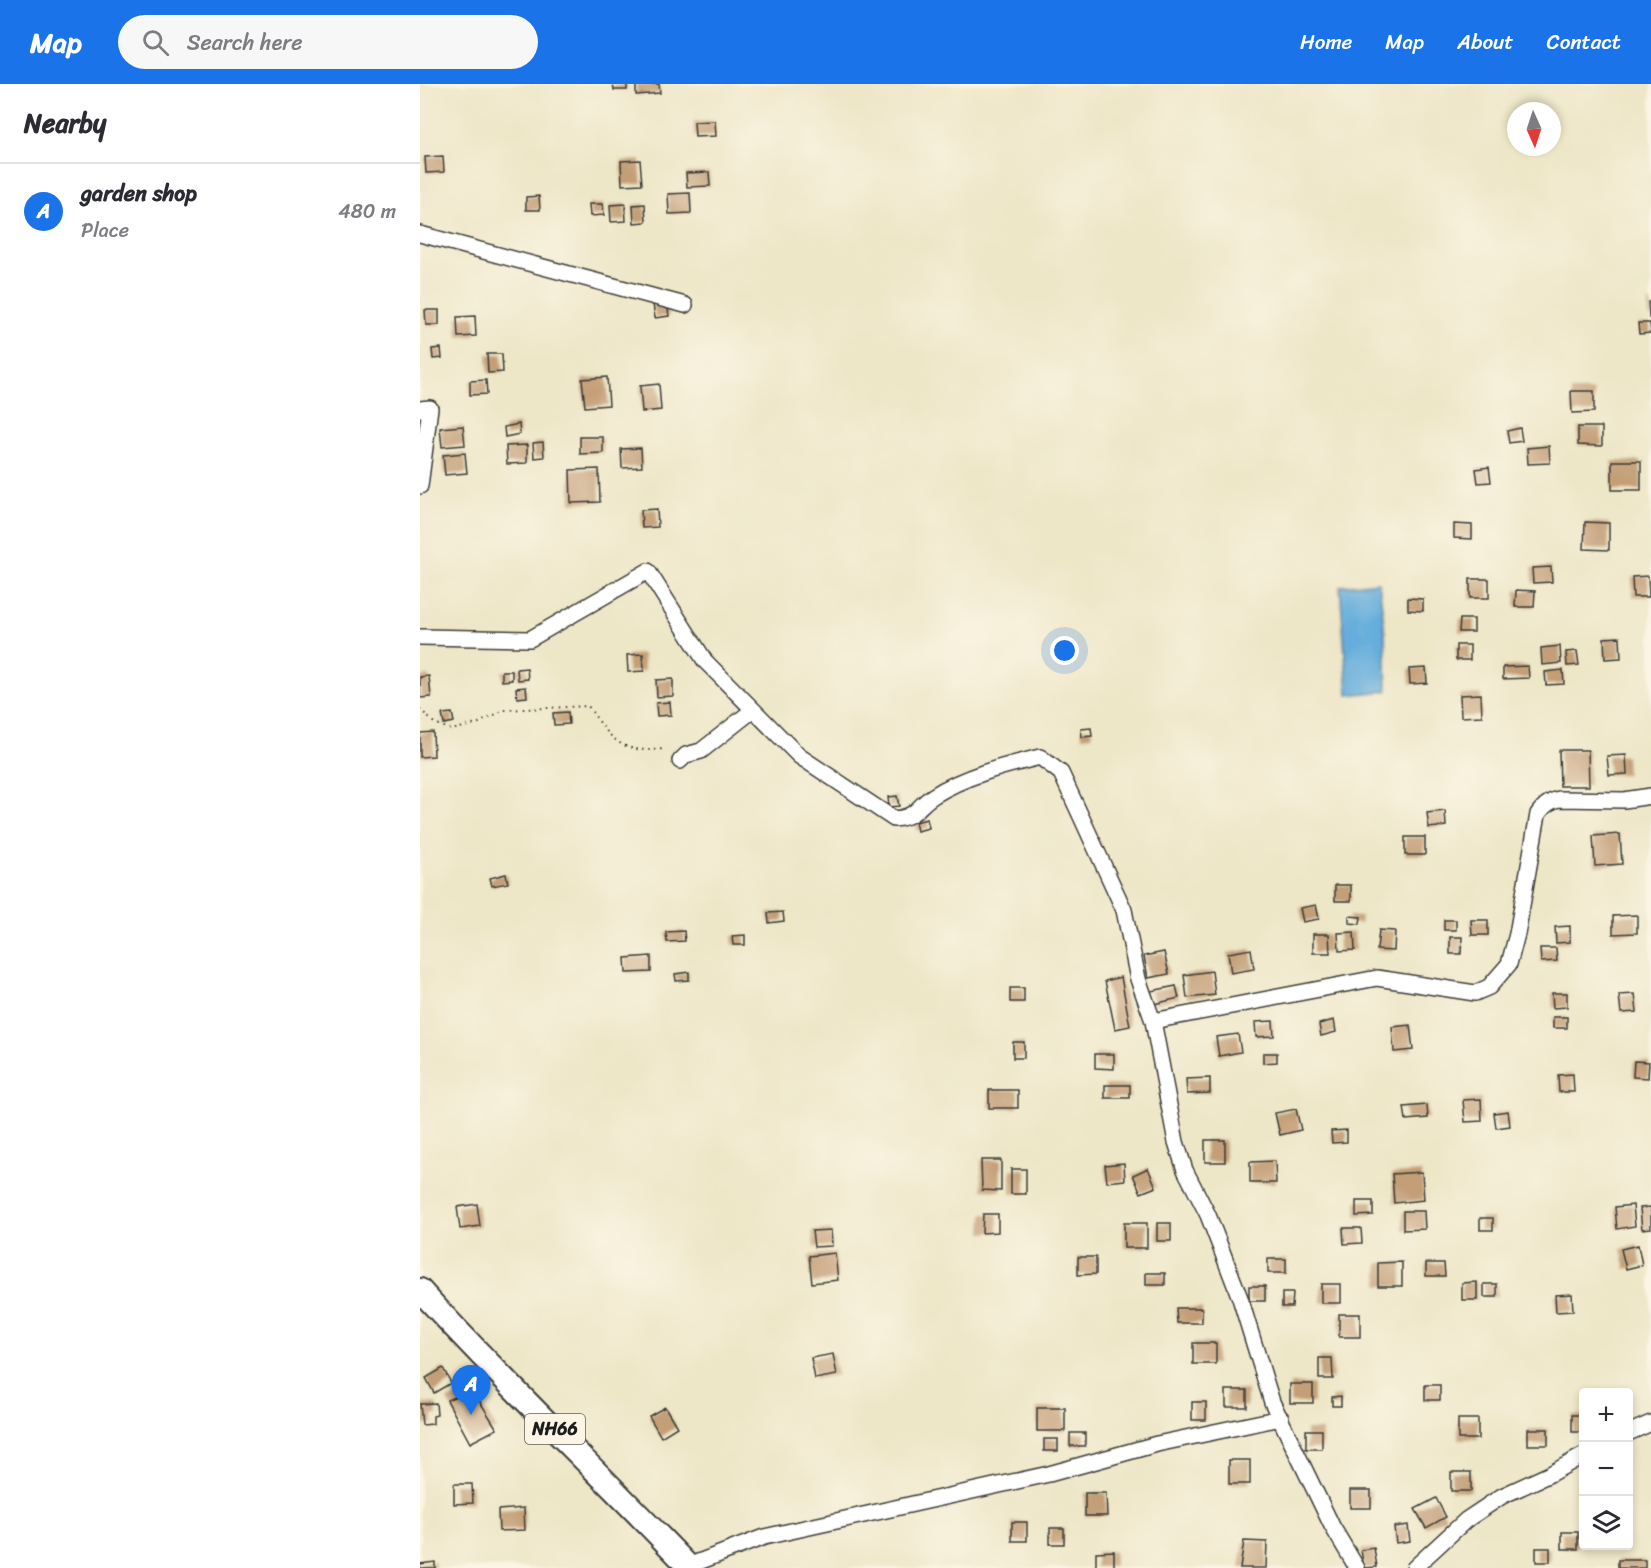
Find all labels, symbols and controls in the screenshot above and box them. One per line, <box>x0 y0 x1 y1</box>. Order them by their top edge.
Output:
search box <box>118 15 538 69</box>
text: Map <box>30 18 82 67</box>
text: Search here <box>187 23 303 62</box>
text: Home <box>1300 23 1352 61</box>
text: Map <box>1385 23 1424 61</box>
text: About <box>1457 23 1514 61</box>
text: Contact <box>1547 23 1621 61</box>
icon: search <box>139 26 172 59</box>
text: Nearby <box>24 100 106 146</box>
north arrow <box>1507 102 1561 156</box>
text: garden shop <box>81 174 197 213</box>
text: A <box>37 194 50 229</box>
text: 480 m <box>338 194 396 229</box>
text: Place <box>81 213 129 248</box>
your location <box>1050 636 1079 665</box>
pin: A <box>452 1366 490 1415</box>
map controls <box>1579 1388 1633 1550</box>
button: + <box>1579 1388 1633 1442</box>
road number: NH66 <box>525 1414 585 1444</box>
button: − <box>1579 1442 1633 1496</box>
button: layers <box>1579 1496 1633 1550</box>

